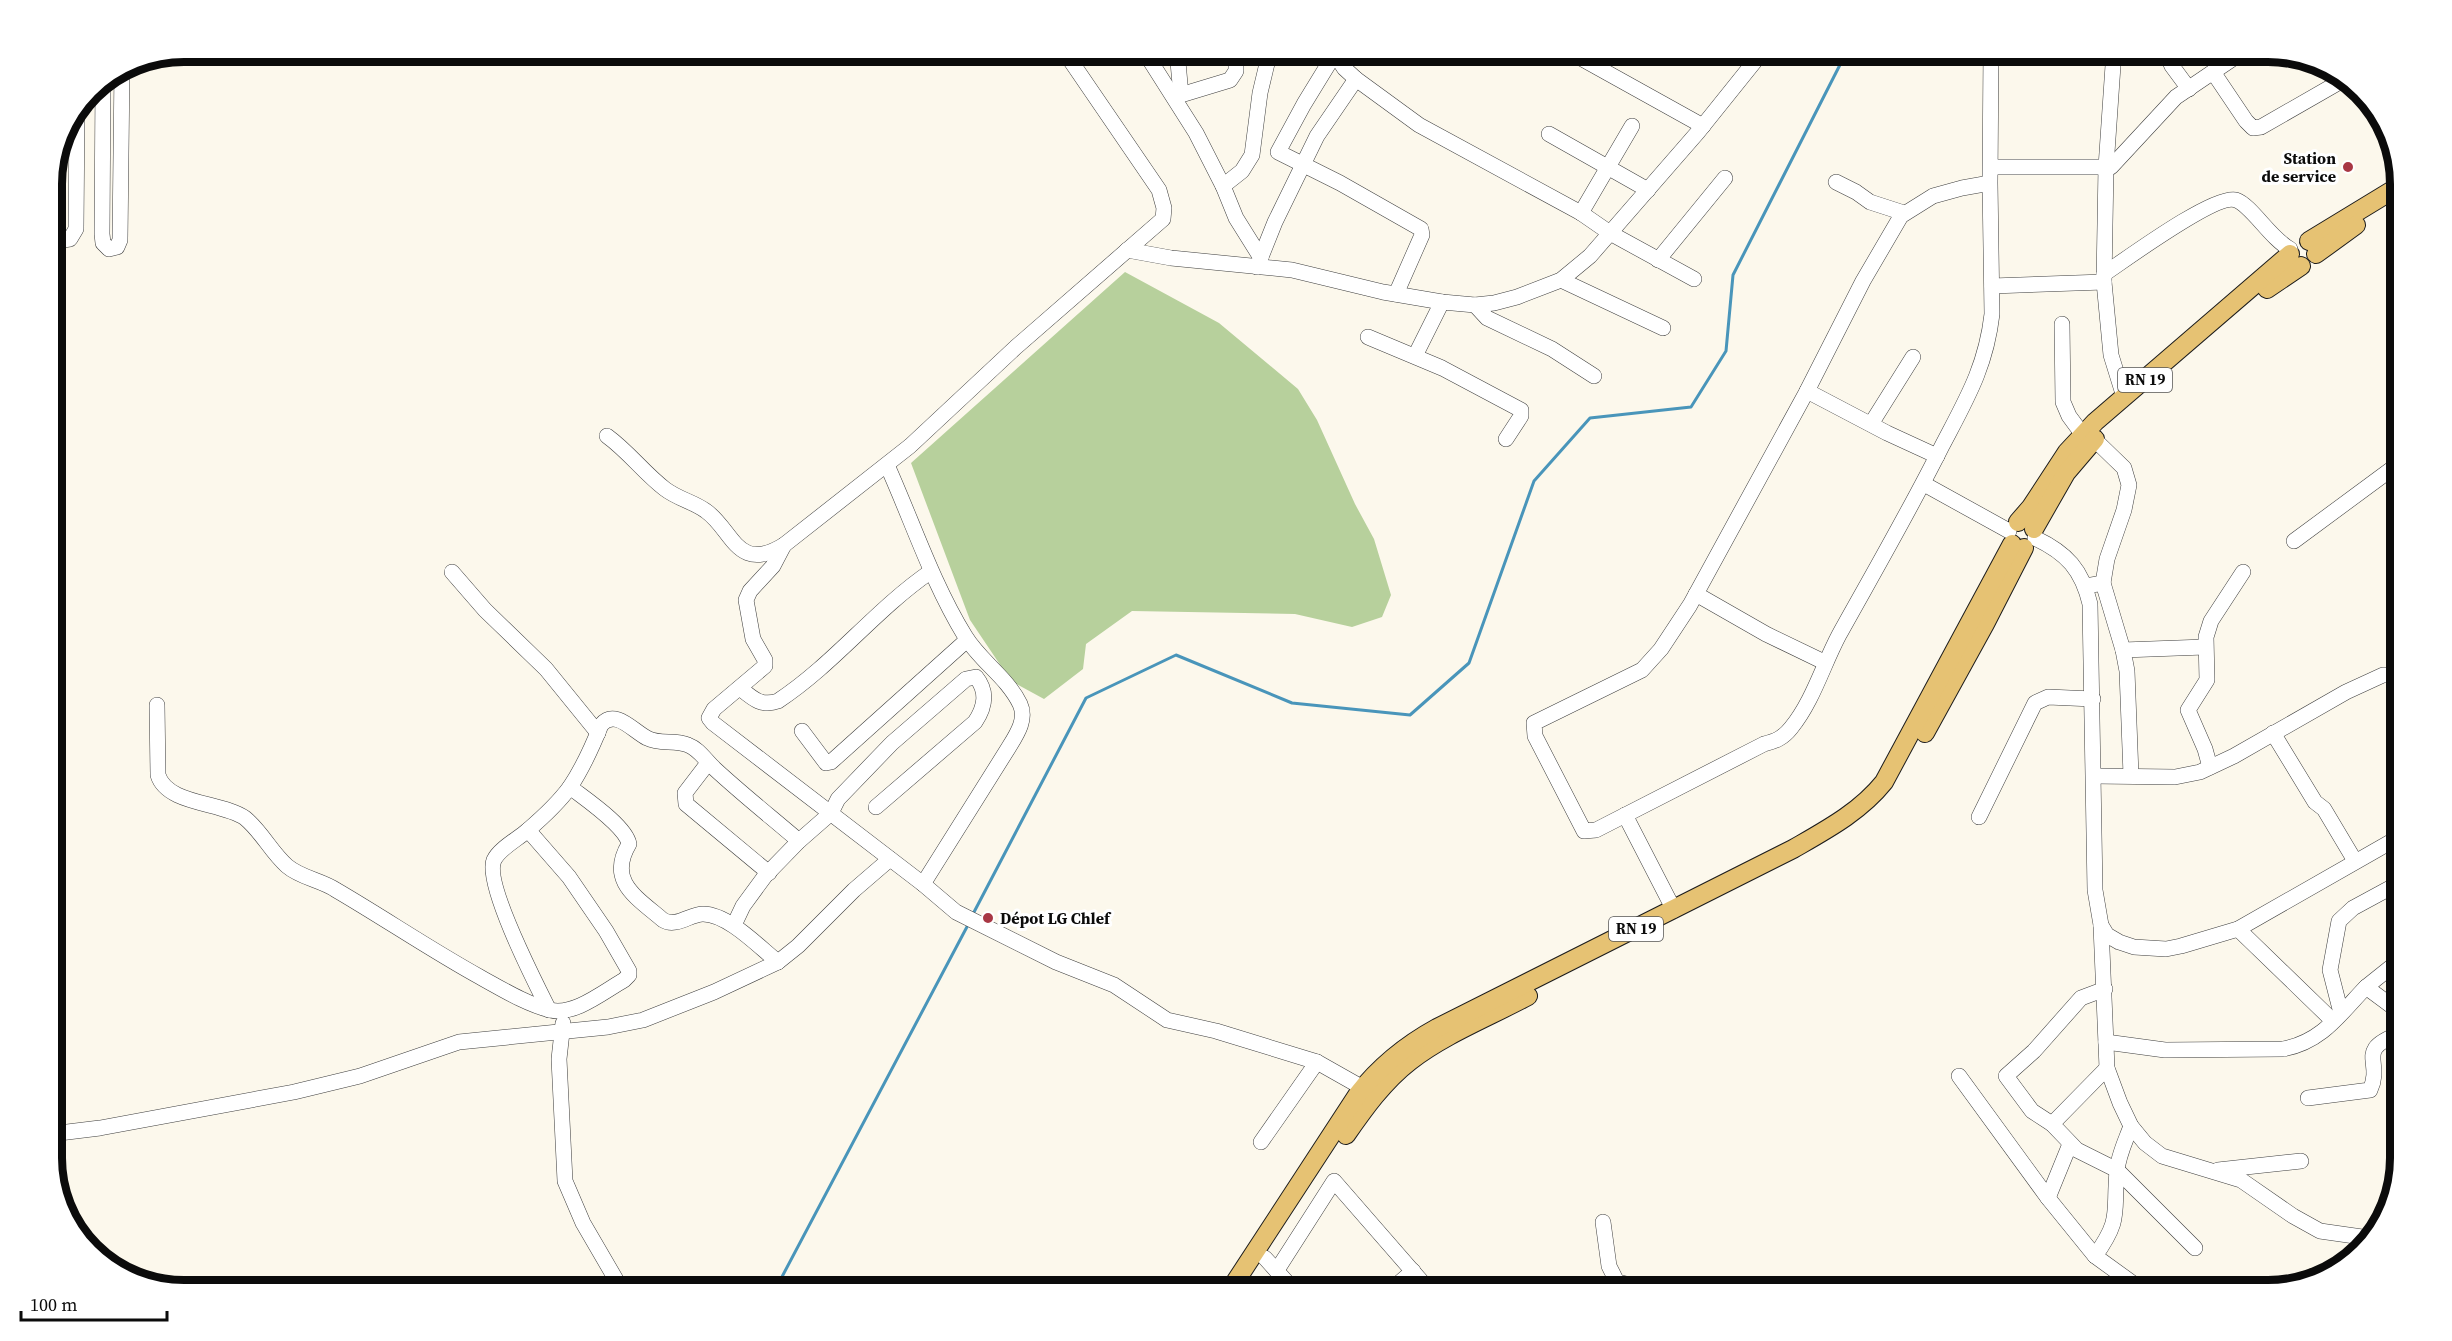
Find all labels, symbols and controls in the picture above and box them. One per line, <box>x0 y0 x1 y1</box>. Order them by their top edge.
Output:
place label: Station de service <box>2261 147 2336 187</box>
marker: Station de service <box>2341 160 2355 174</box>
road number: RN 19 <box>2118 368 2172 392</box>
place label: Dépot LG Chlef <box>1000 907 1112 929</box>
marker: Dépot LG Chlef <box>981 911 995 925</box>
road number: RN 19 <box>1609 917 1663 941</box>
scale bar <box>21 1284 166 1322</box>
text: 100 m <box>30 1292 77 1317</box>

